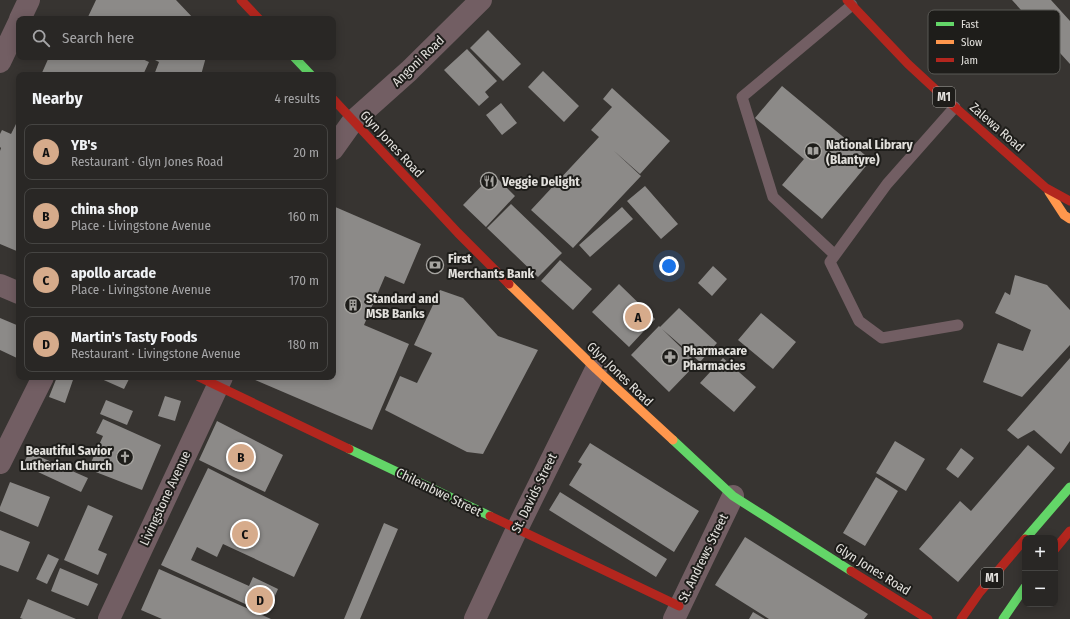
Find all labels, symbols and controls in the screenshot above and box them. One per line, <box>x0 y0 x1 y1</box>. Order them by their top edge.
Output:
legend <box>928 10 1060 74</box>
search box <box>16 16 336 60</box>
text: Fast <box>961 18 979 31</box>
icon: search <box>30 27 52 49</box>
text: Search here <box>62 29 134 47</box>
street label: Angoni Road <box>389 32 447 90</box>
text: Slow <box>961 36 982 49</box>
text: Jam <box>961 54 978 67</box>
road number: M1 <box>933 87 955 107</box>
text: Nearby <box>32 88 83 109</box>
text: 4 results <box>274 91 320 106</box>
street label: Zalewa Road <box>967 99 1027 155</box>
street label: Glyn Jones Road <box>357 108 427 180</box>
text: YB's <box>71 136 97 154</box>
place label: National Library (Blantyre) <box>826 137 914 167</box>
library icon: National Library (Blantyre) <box>803 141 823 161</box>
text: A <box>42 145 50 160</box>
text: 20 m <box>293 145 319 160</box>
text: Restaurant · Glyn Jones Road <box>71 154 223 169</box>
restaurant icon: Veggie Delight <box>479 171 499 191</box>
place label: Veggie Delight <box>501 174 580 189</box>
text: china shop <box>71 200 138 218</box>
text: B <box>42 209 50 224</box>
text: 160 m <box>288 209 319 224</box>
text: Place · Livingstone Avenue <box>71 218 211 233</box>
place label: First Merchants Bank <box>448 251 535 281</box>
bank icon: First Merchants Bank <box>425 255 445 275</box>
your location <box>659 256 679 276</box>
text: apollo arcade <box>71 264 156 282</box>
text: C <box>43 273 49 288</box>
text: 170 m <box>289 273 319 288</box>
text: Place · Livingstone Avenue <box>71 282 211 297</box>
place label: Standard and MSB Banks <box>366 291 439 321</box>
building icon: Standard and MSB Banks <box>343 295 363 315</box>
pin: A <box>625 302 651 332</box>
text: Martin's Tasty Foods <box>71 328 197 346</box>
text: D <box>42 337 50 352</box>
text: 180 m <box>288 337 319 352</box>
street label: Glyn Jones Road <box>584 339 656 409</box>
place label: Pharmacare Pharmacies <box>683 343 748 373</box>
text: Restaurant · Livingstone Avenue <box>71 346 240 361</box>
pharmacy icon: Pharmacare Pharmacies <box>660 347 680 367</box>
pin: B <box>228 442 254 472</box>
place label: Beautiful Savior Lutherian Church <box>20 443 112 473</box>
church icon: Beautiful Savior Lutherian Church <box>115 447 135 467</box>
street label: Livingstone Avenue <box>136 448 194 548</box>
street label: St. Davids Street <box>508 450 560 535</box>
street label: Chilembwe Street <box>394 465 485 520</box>
street label: St. Andrews Street <box>675 510 731 605</box>
pin: C <box>232 519 258 549</box>
map controls <box>1022 535 1058 607</box>
button: + <box>1022 535 1058 571</box>
street label: Glyn Jones Road <box>833 540 913 598</box>
road number: M1 <box>981 568 1003 588</box>
button: − <box>1022 571 1058 607</box>
pin: D <box>247 585 273 615</box>

